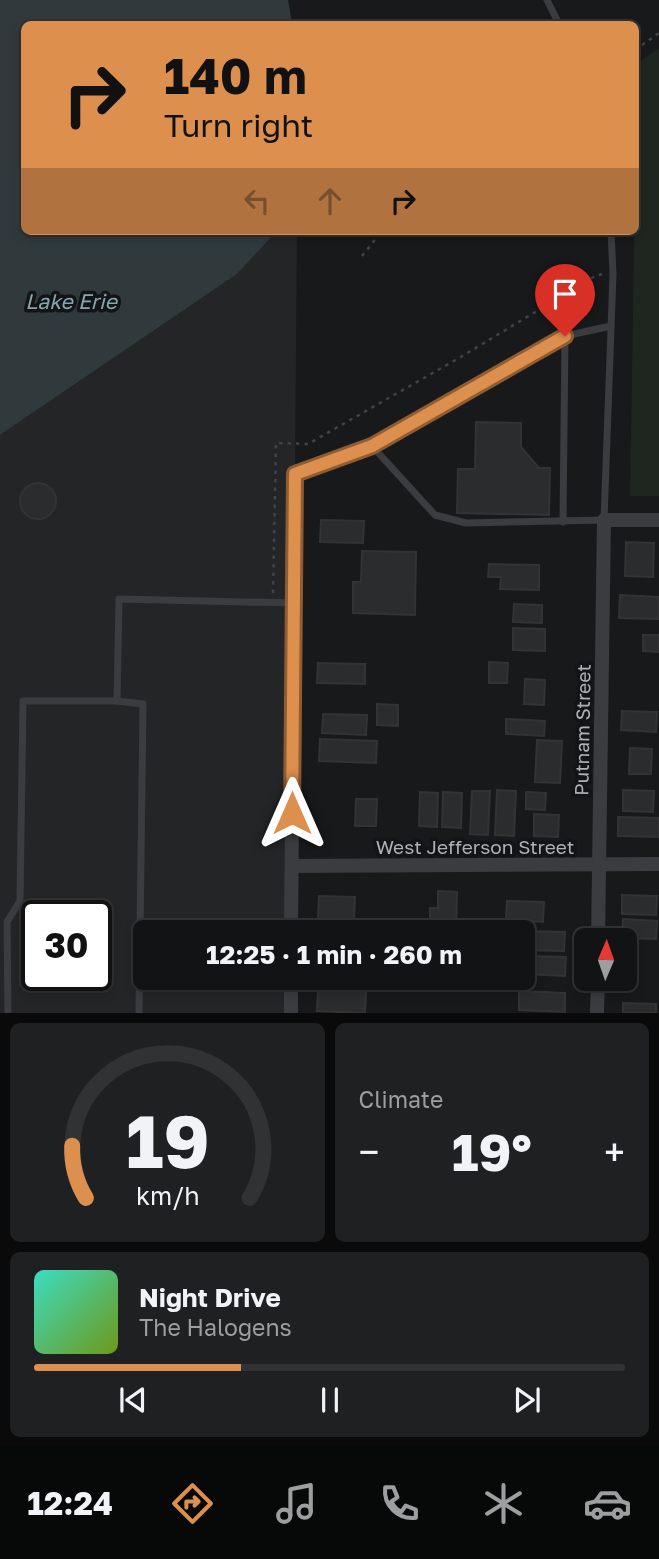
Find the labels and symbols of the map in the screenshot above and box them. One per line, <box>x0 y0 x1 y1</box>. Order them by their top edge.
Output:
pin <box>535 264 595 336</box>
water label: Lake Erie <box>25 288 119 314</box>
street label: Putnam Street <box>569 664 595 796</box>
position arrow <box>255 776 329 850</box>
street label: West Jefferson Street <box>376 835 574 858</box>
speed limit sign: 30 <box>21 900 112 991</box>
north arrow <box>574 928 637 990</box>

